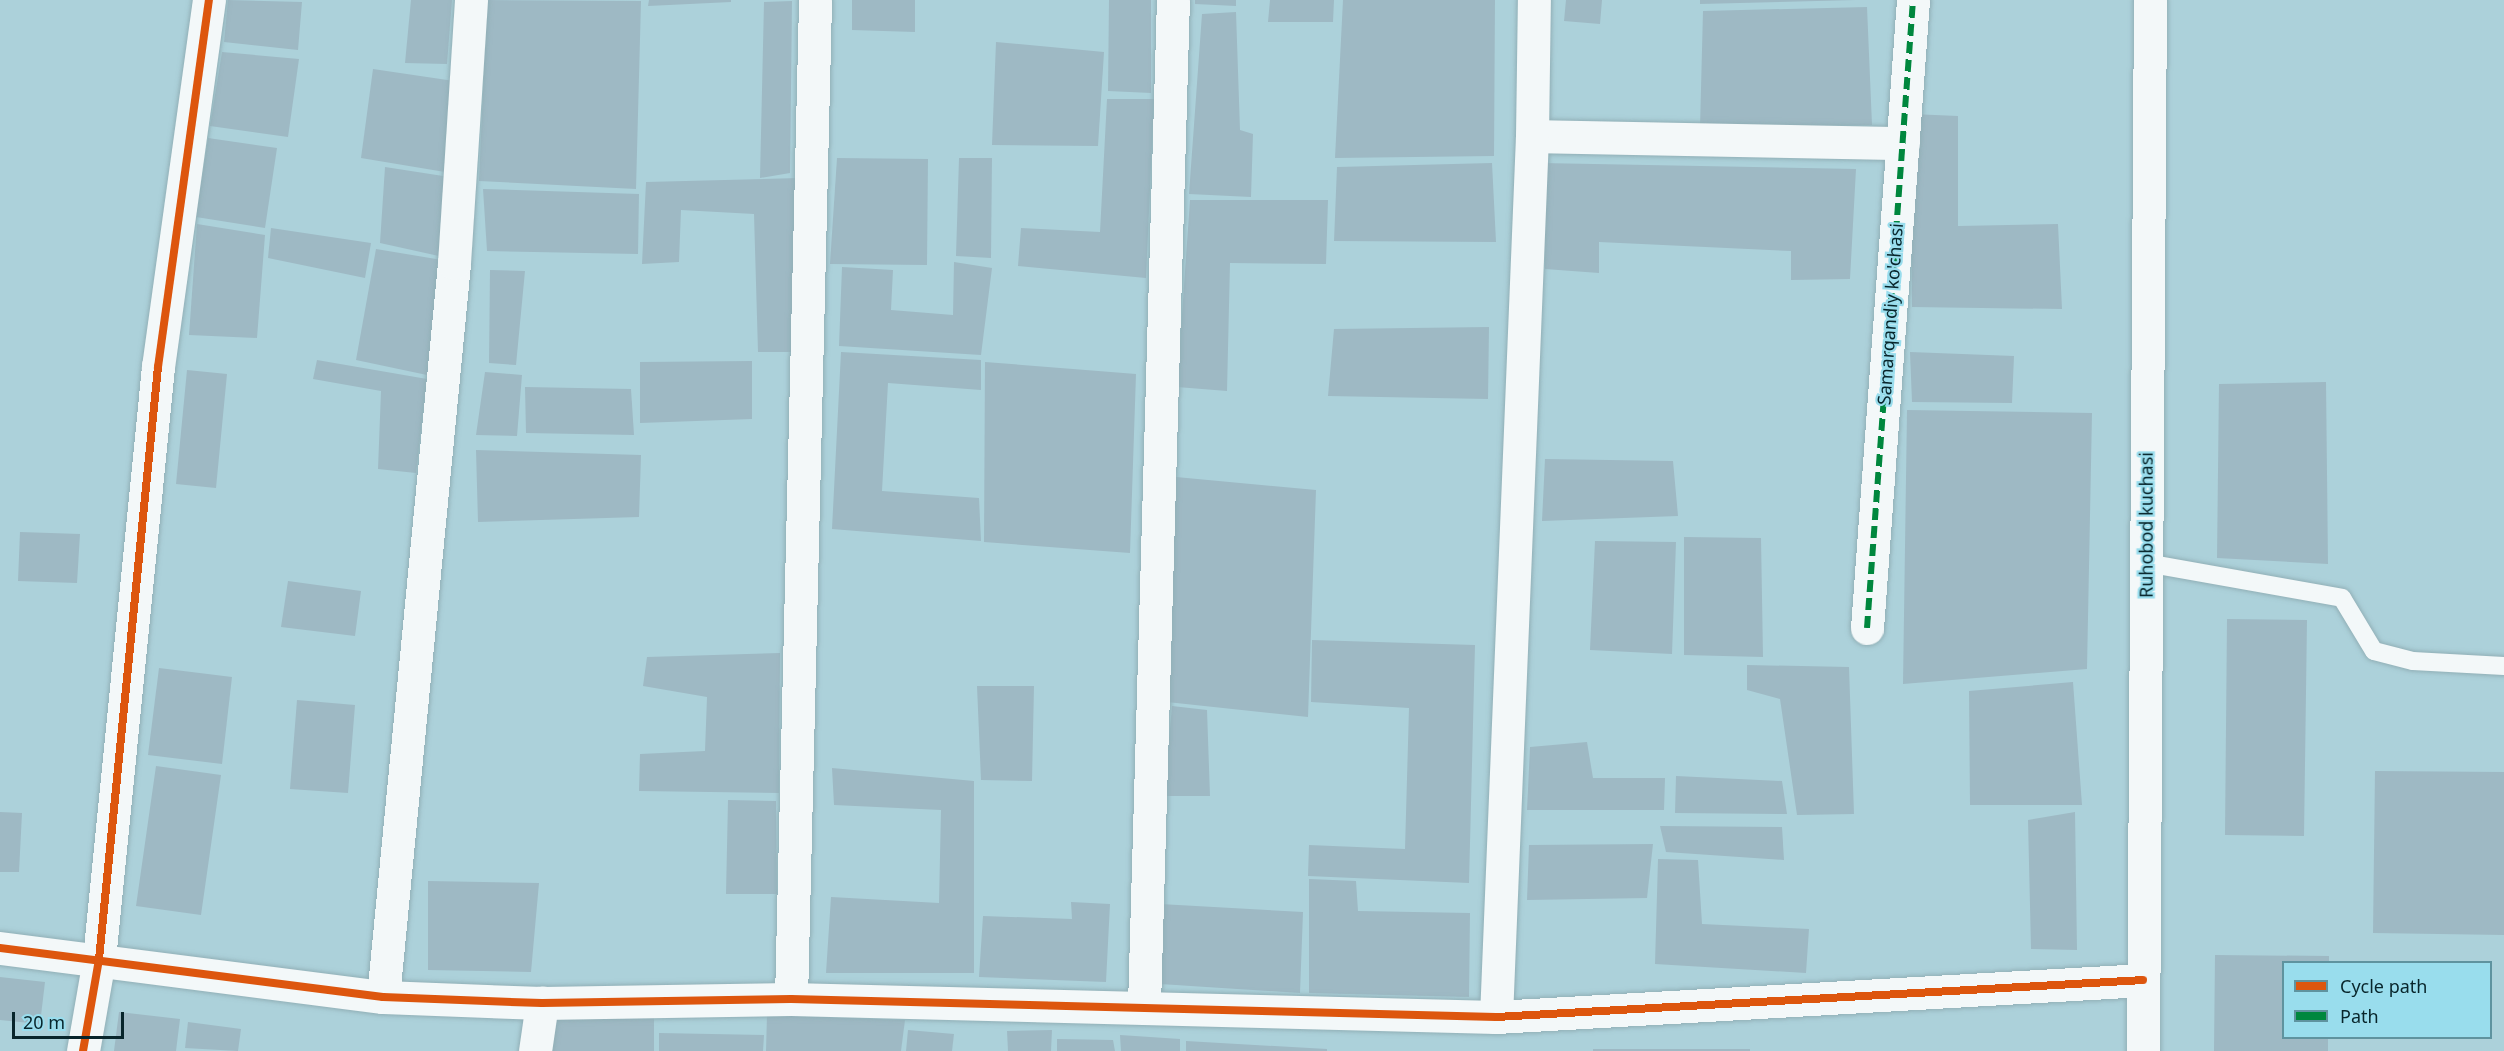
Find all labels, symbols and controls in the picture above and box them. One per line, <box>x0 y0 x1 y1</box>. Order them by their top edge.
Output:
street label: Samarqandiy ko'chasi <box>1873 222 1907 406</box>
street label: Ruhobod kuchasi <box>2135 452 2157 598</box>
legend <box>2282 961 2492 1039</box>
text: Cycle path <box>2340 974 2427 998</box>
scale bar <box>15 1000 128 1038</box>
text: Path <box>2340 1004 2379 1028</box>
text: 20 m <box>23 1010 65 1034</box>

